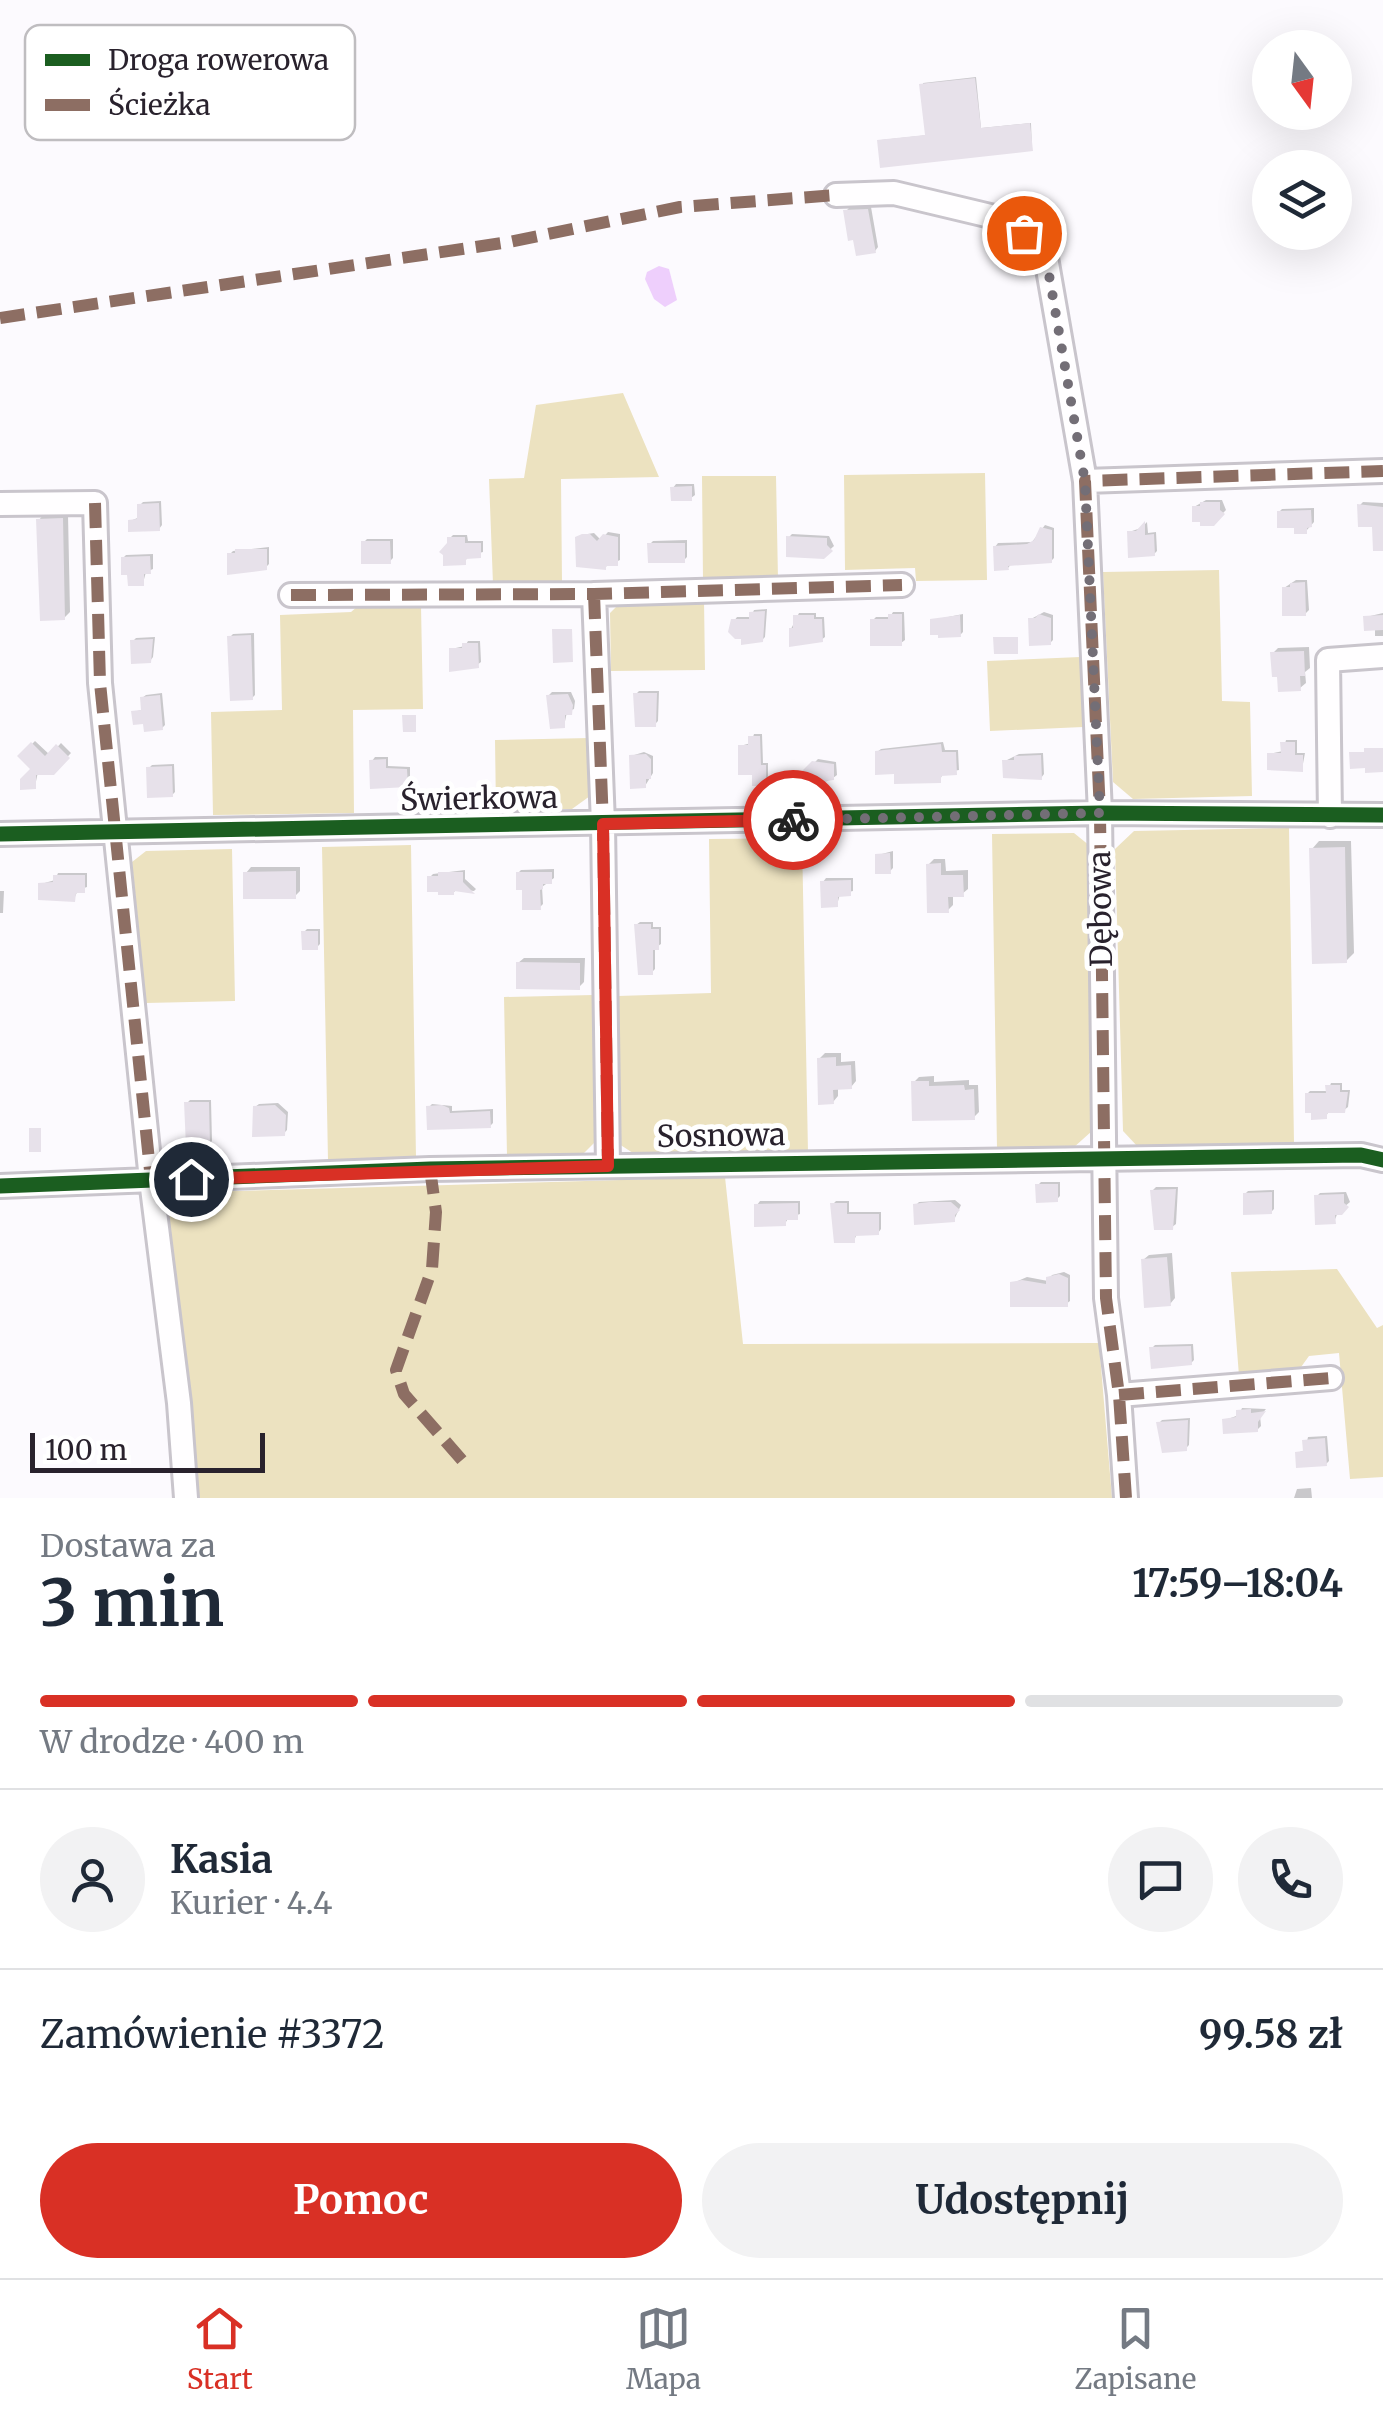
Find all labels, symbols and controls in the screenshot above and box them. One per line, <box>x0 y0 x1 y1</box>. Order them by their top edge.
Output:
legend <box>25 25 355 140</box>
north arrow <box>1252 30 1352 130</box>
map controls <box>1252 30 1352 250</box>
text: Droga rowerowa <box>108 42 329 78</box>
text: Ścieżka <box>108 87 211 123</box>
button: layers <box>1252 150 1352 250</box>
pin <box>982 191 1067 276</box>
icon: bag <box>997 206 1052 261</box>
courier <box>743 770 843 870</box>
street label: Świerkowa <box>400 778 558 818</box>
icon: bike <box>766 793 821 848</box>
street label: Dębowa <box>1080 851 1120 968</box>
street label: Sosnowa <box>656 1115 786 1155</box>
pin <box>149 1137 234 1222</box>
icon: home <box>164 1152 219 1207</box>
scale bar <box>30 1428 265 1472</box>
text: 100 m <box>45 1432 127 1468</box>
text: Dostawa za <box>40 1526 216 1566</box>
text: 17:59–18:04 <box>1132 1560 1343 1607</box>
text: 3 min <box>40 1562 224 1644</box>
text: W drodze · 400 m <box>40 1722 304 1762</box>
button: person <box>40 1827 145 1932</box>
button: chat <box>1108 1827 1213 1932</box>
button: phone <box>1238 1827 1343 1932</box>
text: Kasia <box>170 1836 273 1883</box>
text: Kurier · 4.4 <box>170 1883 332 1923</box>
text: Zamówienie #3372 <box>40 2011 385 2058</box>
text: 99.58 zł <box>1199 2011 1343 2058</box>
button: Pomoc <box>40 2143 682 2258</box>
button: Udostępnij <box>702 2143 1343 2258</box>
tab: Start <box>187 2301 253 2397</box>
tab: Mapa <box>626 2301 701 2397</box>
tab: Zapisane <box>1074 2301 1196 2397</box>

